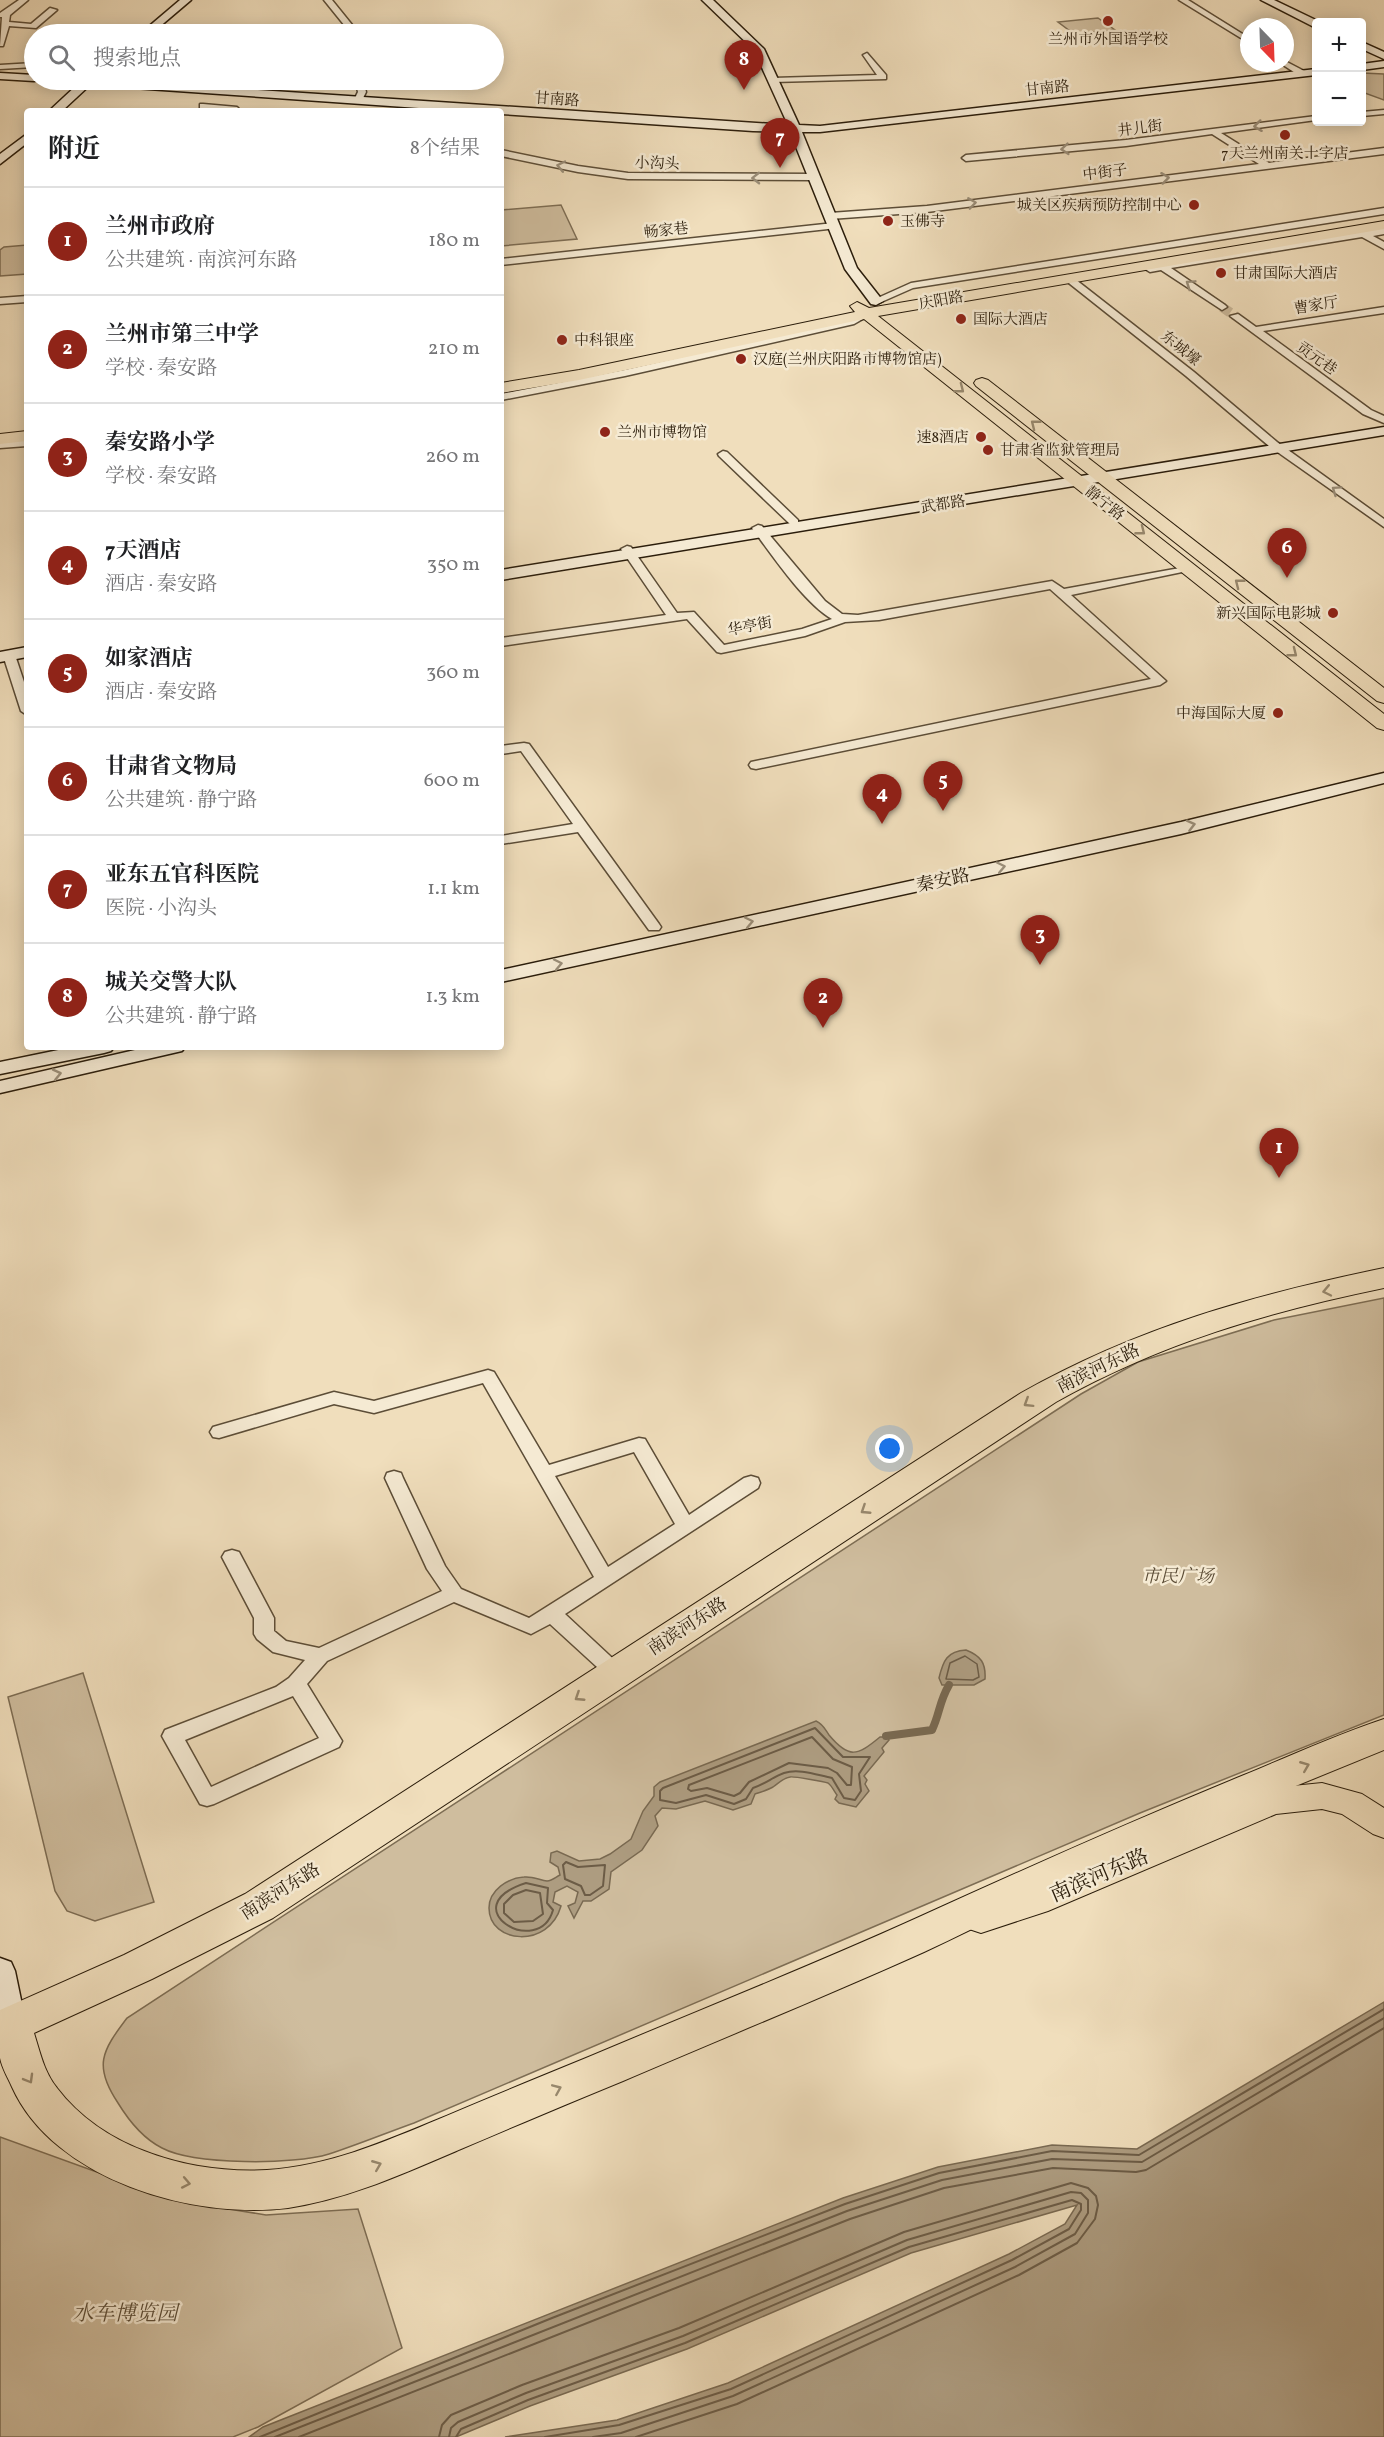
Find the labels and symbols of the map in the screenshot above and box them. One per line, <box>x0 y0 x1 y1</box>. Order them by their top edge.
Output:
marker: 兰州市外国语学校 <box>1101 14 1115 28</box>
north arrow <box>1240 18 1294 72</box>
place label: 兰州市外国语学校 <box>1048 30 1168 51</box>
pin: 8 <box>724 40 764 90</box>
street label: 甘南路 <box>1024 77 1071 102</box>
street label: 甘南路 <box>534 88 580 113</box>
street label: 井儿街 <box>1117 116 1164 143</box>
pin: 7 <box>760 118 800 168</box>
one-way arrow <box>1254 119 1263 131</box>
marker: 7天兰州南关十字店 <box>1278 128 1292 142</box>
one-way arrow <box>1060 142 1069 155</box>
place label: 7天兰州南关十字店 <box>1221 144 1349 165</box>
street label: 小沟头 <box>634 154 680 175</box>
one-way arrow <box>557 160 567 173</box>
street label: 中街子 <box>1082 160 1129 187</box>
one-way arrow <box>751 172 760 184</box>
one-way arrow <box>1160 172 1170 185</box>
place label: 城关区疾病预防控制中心 <box>1017 196 1182 217</box>
one-way arrow <box>967 197 976 209</box>
marker: 城关区疾病预防控制中心 <box>1187 198 1201 212</box>
place label: 玉佛寺 <box>900 212 945 233</box>
marker: 玉佛寺 <box>881 214 895 228</box>
street label: 畅家巷 <box>643 219 690 244</box>
place label: 甘肃国际大酒店 <box>1233 264 1338 285</box>
marker: 甘肃国际大酒店 <box>1214 266 1228 280</box>
one-way arrow <box>1185 281 1196 292</box>
street label: 庆阳路 <box>917 287 965 316</box>
street label: 曹家厅 <box>1292 293 1340 320</box>
place label: 国际大酒店 <box>973 310 1048 331</box>
marker: 国际大酒店 <box>954 312 968 326</box>
street label: 东城壕 <box>1156 327 1204 371</box>
place label: 中科银座 <box>574 331 634 352</box>
marker: 中科银座 <box>555 333 569 347</box>
street label: 贡元巷 <box>1292 338 1341 381</box>
place label: 汉庭(兰州庆阳路市博物馆店) <box>753 350 942 371</box>
marker: 汉庭(兰州庆阳路市博物馆店) <box>734 352 748 366</box>
one-way arrow <box>954 381 965 392</box>
one-way arrow <box>1030 421 1041 432</box>
place label: 兰州市博物馆 <box>617 423 707 444</box>
marker: 兰州市博物馆 <box>598 425 612 439</box>
place label: 速8酒店 <box>916 428 969 449</box>
marker: 速8酒店 <box>974 430 988 444</box>
place label: 甘肃省监狱管理局 <box>1000 441 1120 462</box>
marker: 甘肃省监狱管理局 <box>981 443 995 457</box>
street label: 静宁路 <box>1080 482 1128 526</box>
one-way arrow <box>1331 486 1342 497</box>
street label: 武都路 <box>919 492 967 519</box>
one-way arrow <box>1134 524 1145 535</box>
pin: 6 <box>1268 528 1306 578</box>
one-way arrow <box>1234 580 1245 591</box>
place label: 新兴国际电影城 <box>1216 604 1321 625</box>
marker: 新兴国际电影城 <box>1326 606 1340 620</box>
street label: 华亭街 <box>726 613 774 642</box>
one-way arrow <box>1287 645 1298 656</box>
place label: 中海国际大厦 <box>1176 704 1266 725</box>
marker: 中海国际大厦 <box>1271 706 1285 720</box>
pin: 5 <box>924 762 962 811</box>
pin: 4 <box>862 774 902 824</box>
one-way arrow <box>1186 820 1196 833</box>
one-way arrow <box>995 861 1005 874</box>
street label: 秦安路 <box>914 864 972 899</box>
pin: 3 <box>1020 916 1060 965</box>
one-way arrow <box>743 917 753 930</box>
one-way arrow <box>553 958 563 971</box>
pin: 2 <box>804 978 842 1028</box>
one-way arrow <box>52 1069 62 1082</box>
pin: 1 <box>1260 1128 1298 1178</box>
one-way arrow <box>1322 1283 1332 1296</box>
street label: 南滨河东路 <box>1053 1338 1145 1400</box>
one-way arrow <box>1024 1396 1034 1408</box>
your location <box>875 1434 904 1463</box>
one-way arrow <box>861 1503 872 1514</box>
park label: 市民广场 <box>1142 1565 1216 1590</box>
street label: 南滨河东路 <box>643 1592 732 1662</box>
one-way arrow <box>574 1690 585 1701</box>
one-way arrow <box>1299 1761 1310 1773</box>
street label: 南滨河东路 <box>1046 1843 1154 1910</box>
street label: 南滨河东路 <box>236 1858 326 1927</box>
one-way arrow <box>22 2073 33 2083</box>
one-way arrow <box>551 2085 562 2097</box>
one-way arrow <box>371 2160 382 2172</box>
one-way arrow <box>181 2176 191 2189</box>
park label: 水车博览园 <box>73 2300 180 2329</box>

